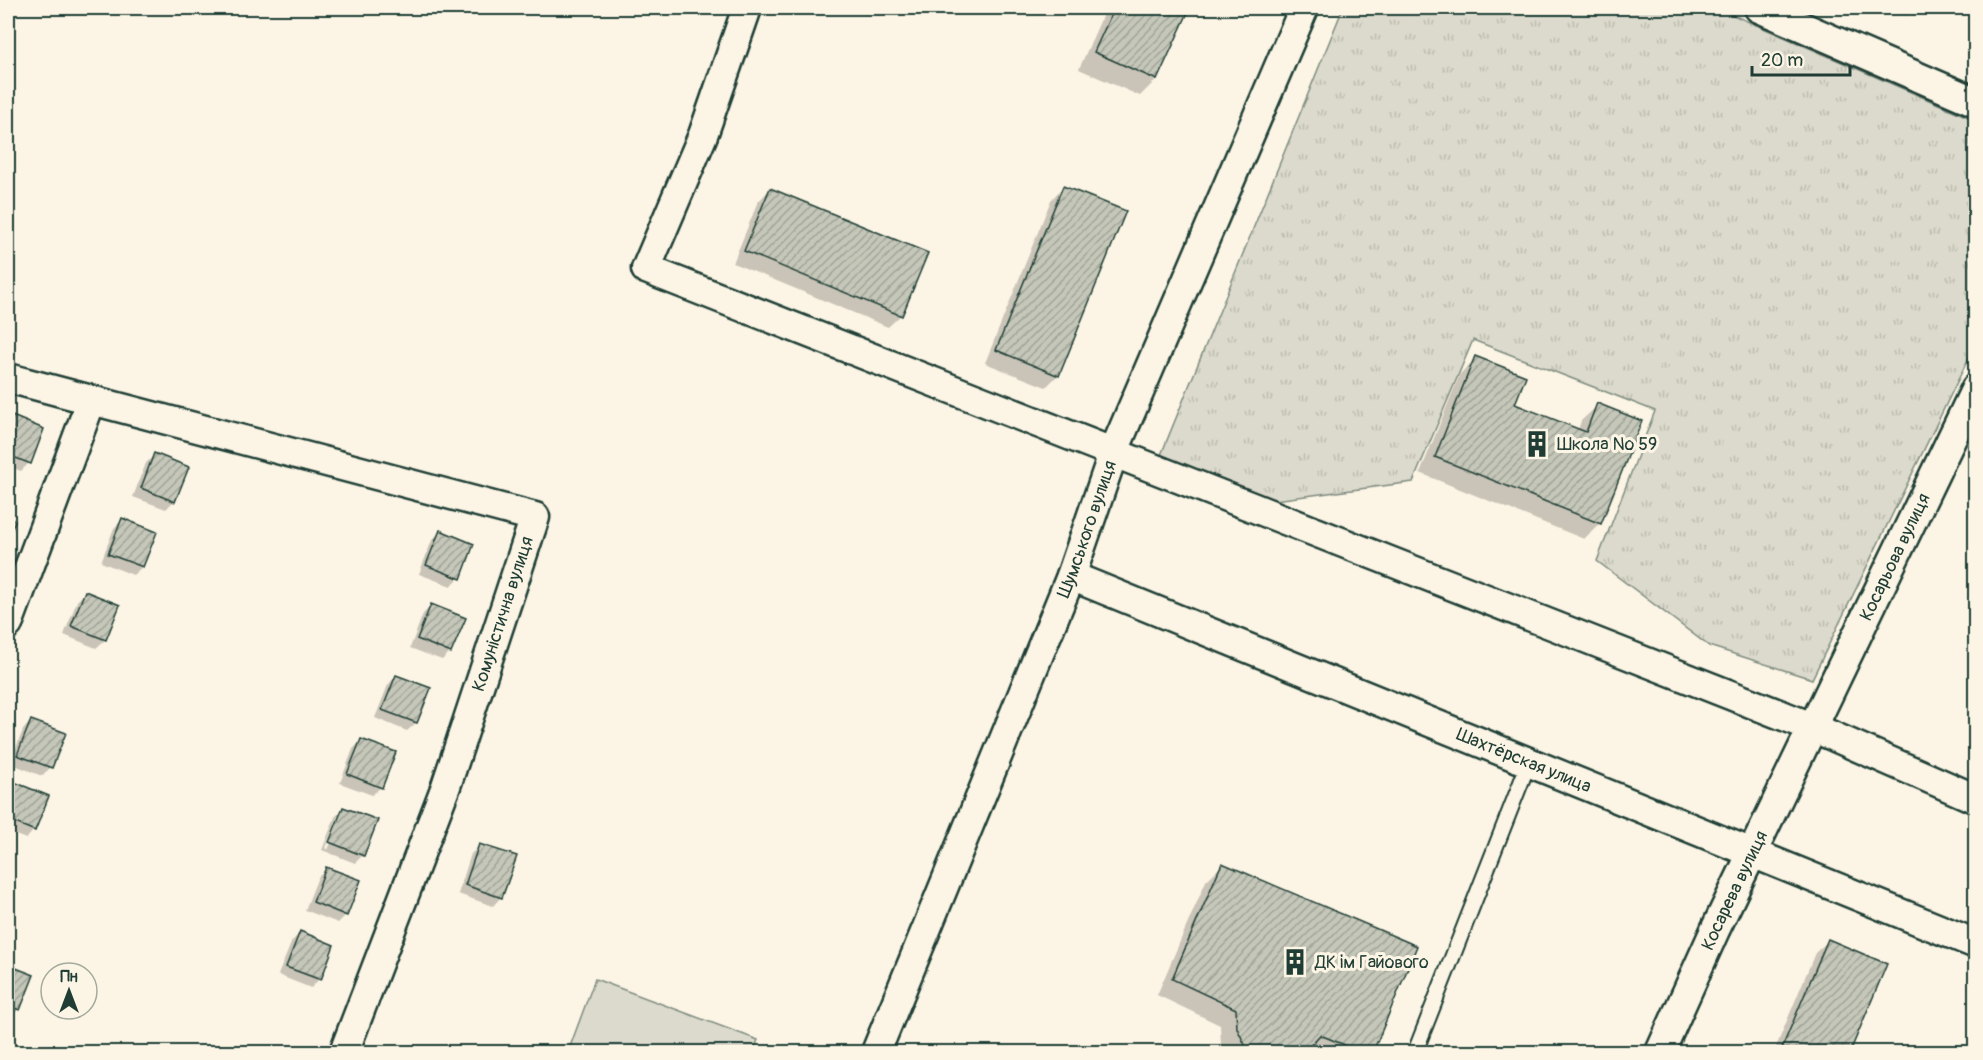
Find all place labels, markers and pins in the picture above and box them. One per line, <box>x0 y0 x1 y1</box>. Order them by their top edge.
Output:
building icon: Школа № 59 <box>1522 429 1552 459</box>
place label: Школа № 59 <box>1557 433 1657 456</box>
building icon: ДК ім Гайового <box>1280 947 1310 977</box>
place label: ДК ім Гайового <box>1314 951 1429 974</box>

